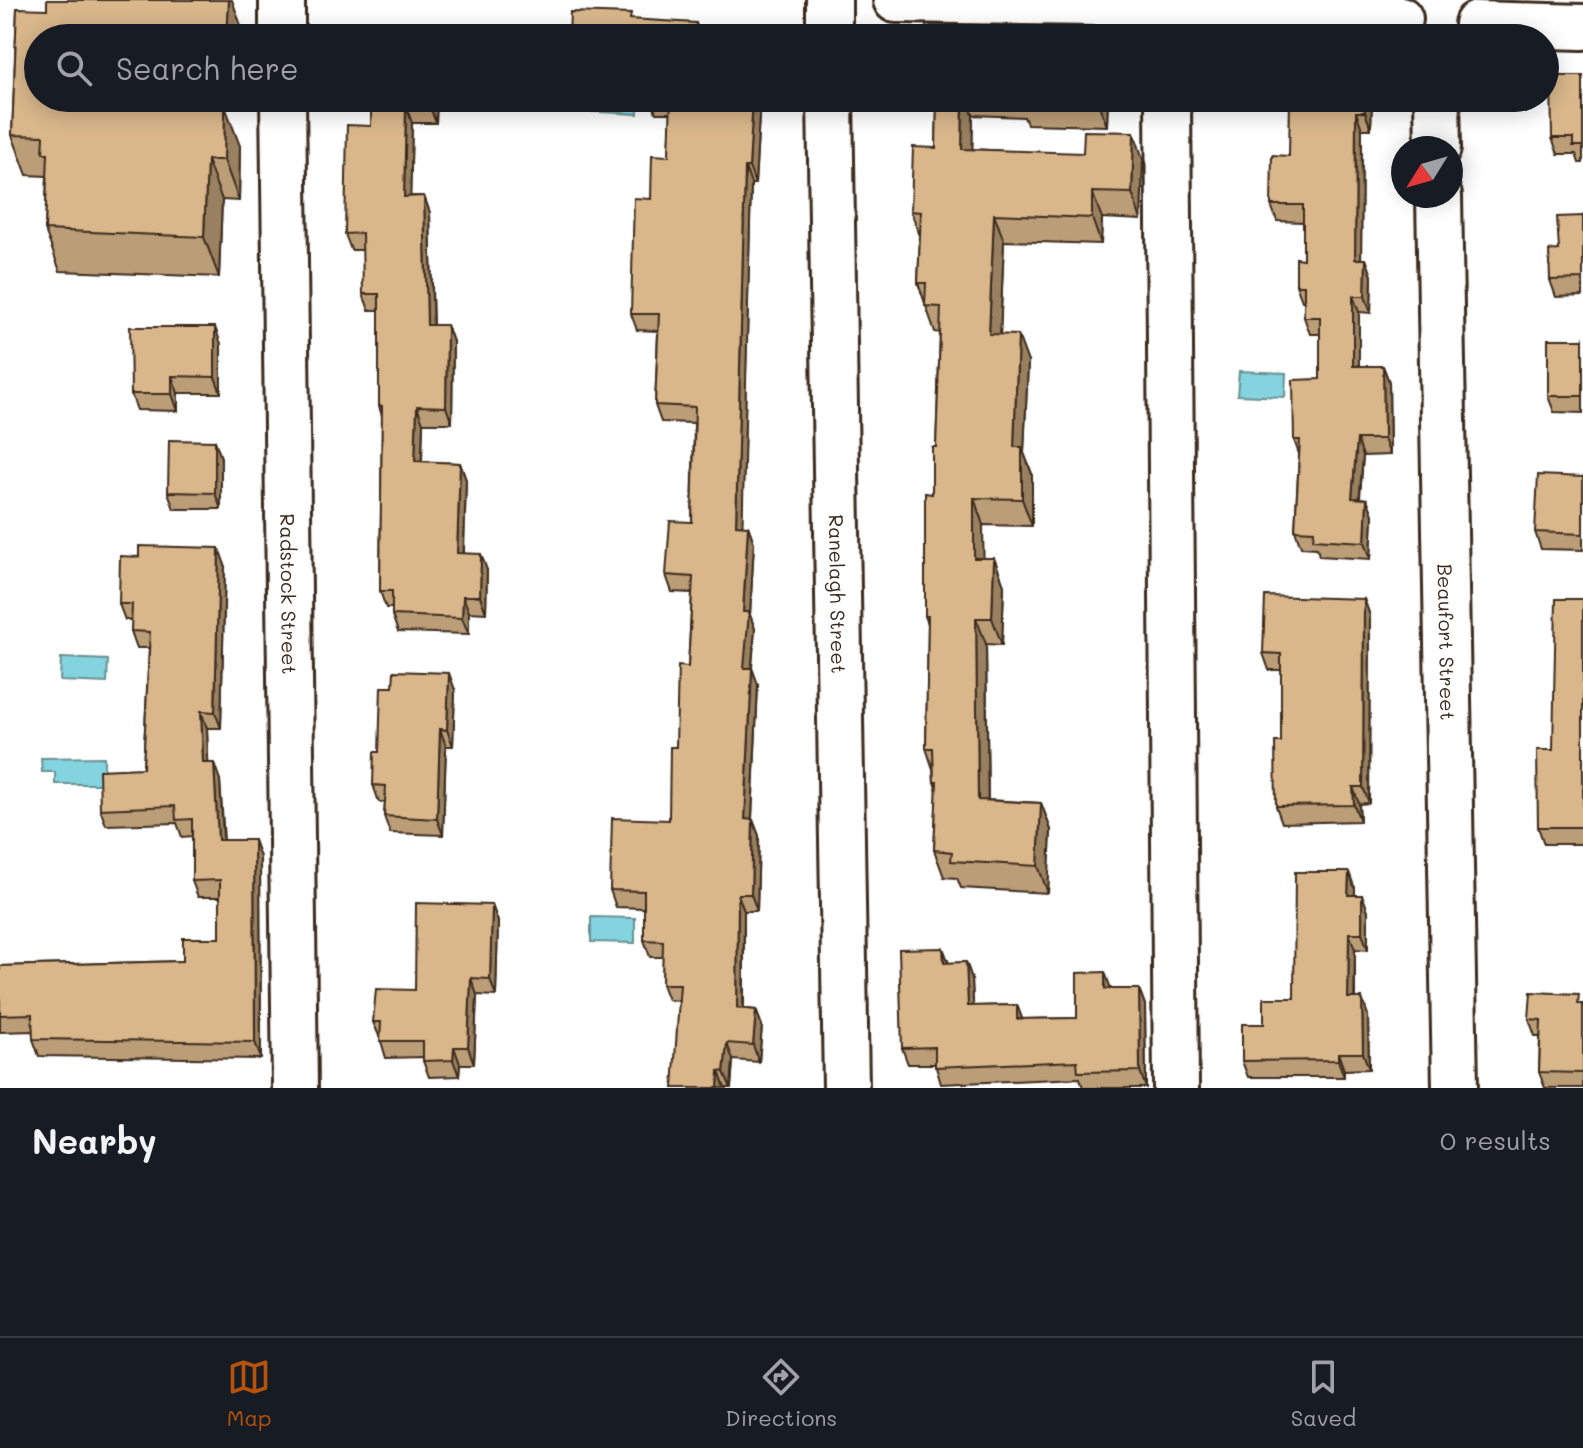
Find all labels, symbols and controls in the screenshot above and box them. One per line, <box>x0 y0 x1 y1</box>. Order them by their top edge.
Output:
search box <box>24 24 1559 112</box>
icon: search <box>52 46 96 90</box>
text: Search here <box>116 48 299 88</box>
north arrow <box>1391 136 1463 208</box>
street label: Radstock Street <box>275 513 303 675</box>
street label: Ranelagh Street <box>824 514 852 674</box>
street label: Beaufort Street <box>1433 563 1461 721</box>
text: Nearby <box>32 1118 157 1163</box>
text: 0 results <box>1440 1123 1551 1157</box>
tab: Map <box>227 1355 272 1432</box>
tab: Directions <box>725 1355 837 1432</box>
tab: Saved <box>1291 1355 1356 1432</box>

